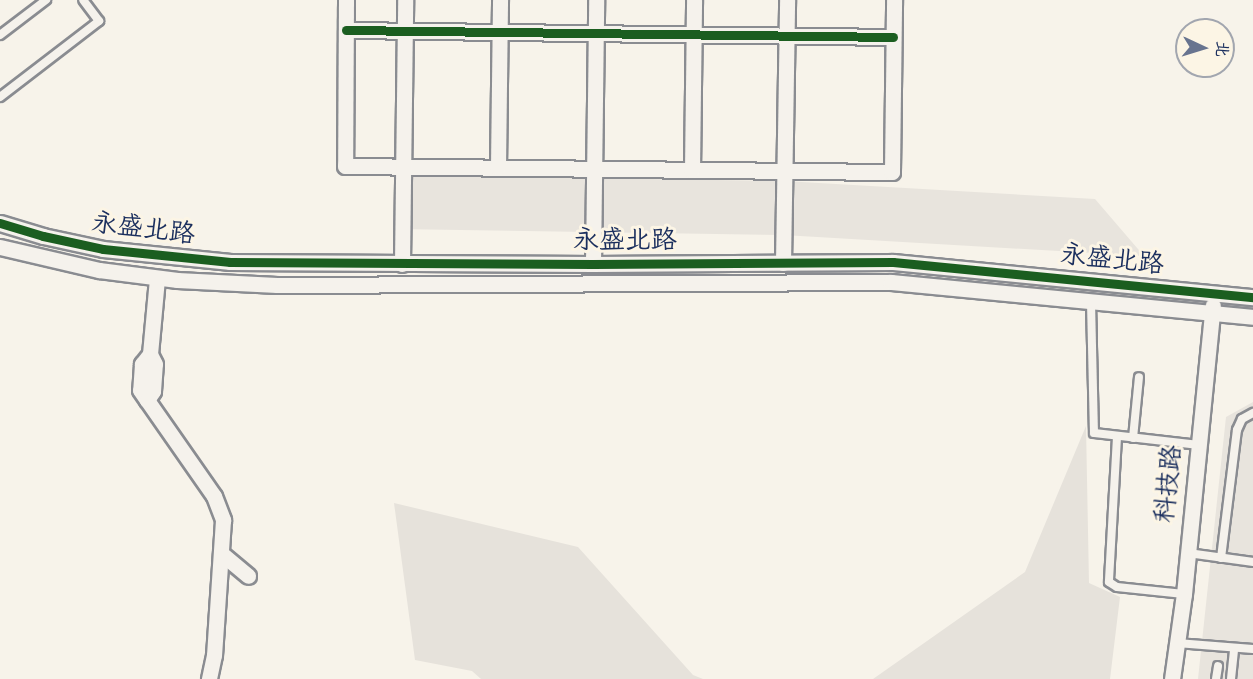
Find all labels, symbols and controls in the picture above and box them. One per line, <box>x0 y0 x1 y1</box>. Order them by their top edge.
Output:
north arrow <box>1175 18 1235 78</box>
text: 北 <box>1208 40 1233 58</box>
street label: 永盛北路 <box>89 209 197 253</box>
street label: 永盛北路 <box>573 227 677 259</box>
street label: 永盛北路 <box>1059 241 1165 283</box>
street label: 科技路 <box>1151 444 1191 524</box>

